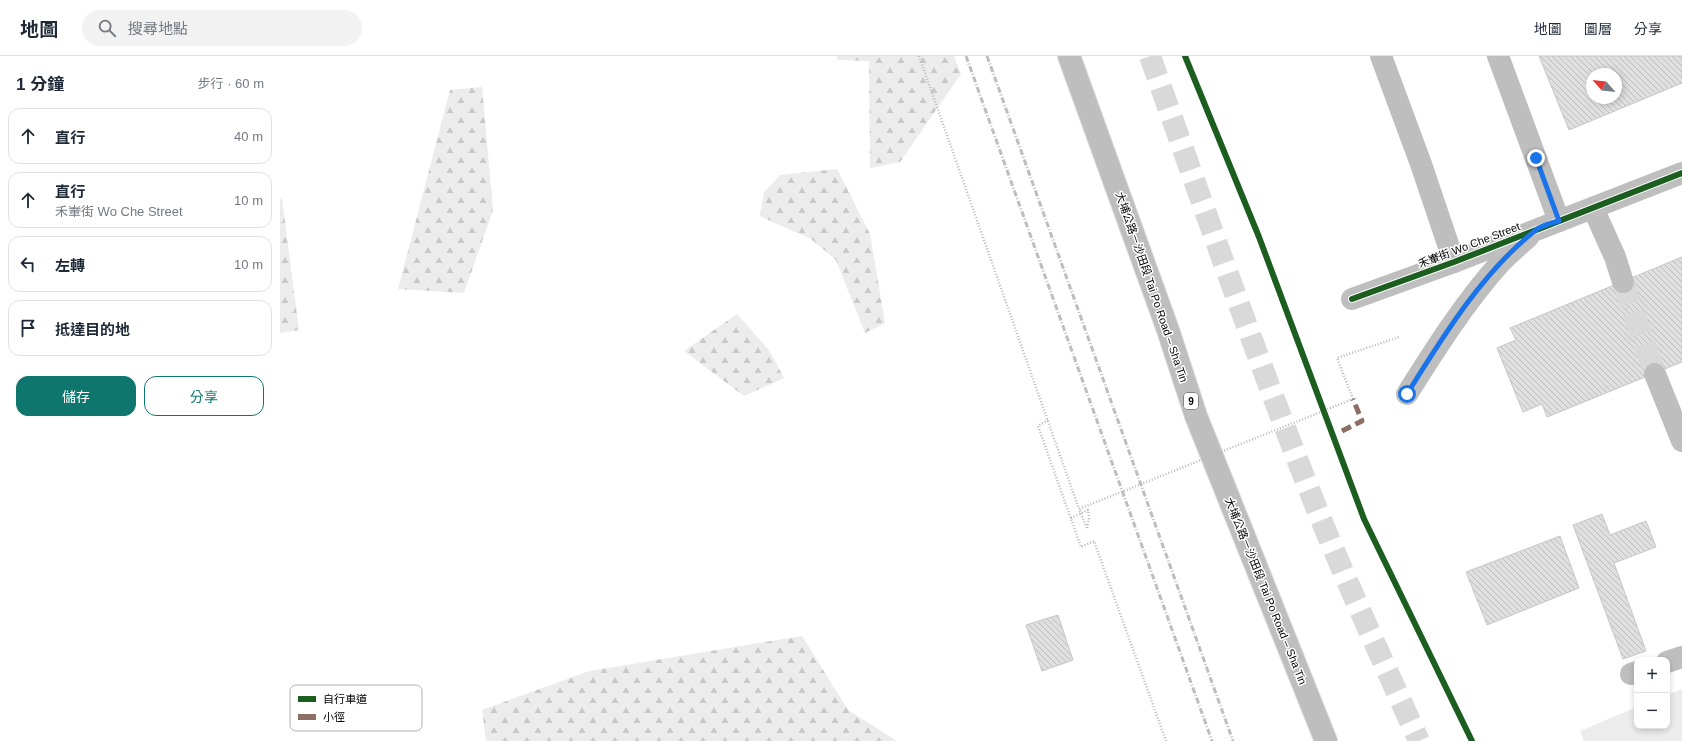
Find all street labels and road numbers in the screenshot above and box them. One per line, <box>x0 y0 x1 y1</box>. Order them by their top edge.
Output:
street label: 大埔公路－沙田段 Tai Po Road – Sha Tin <box>1114 190 1190 384</box>
street label: 禾輋街 Wo Che Street <box>1416 220 1522 270</box>
road number: 9 <box>1184 393 1198 409</box>
street label: 大埔公路－沙田段 Tai Po Road – Sha Tin <box>1223 496 1309 686</box>

